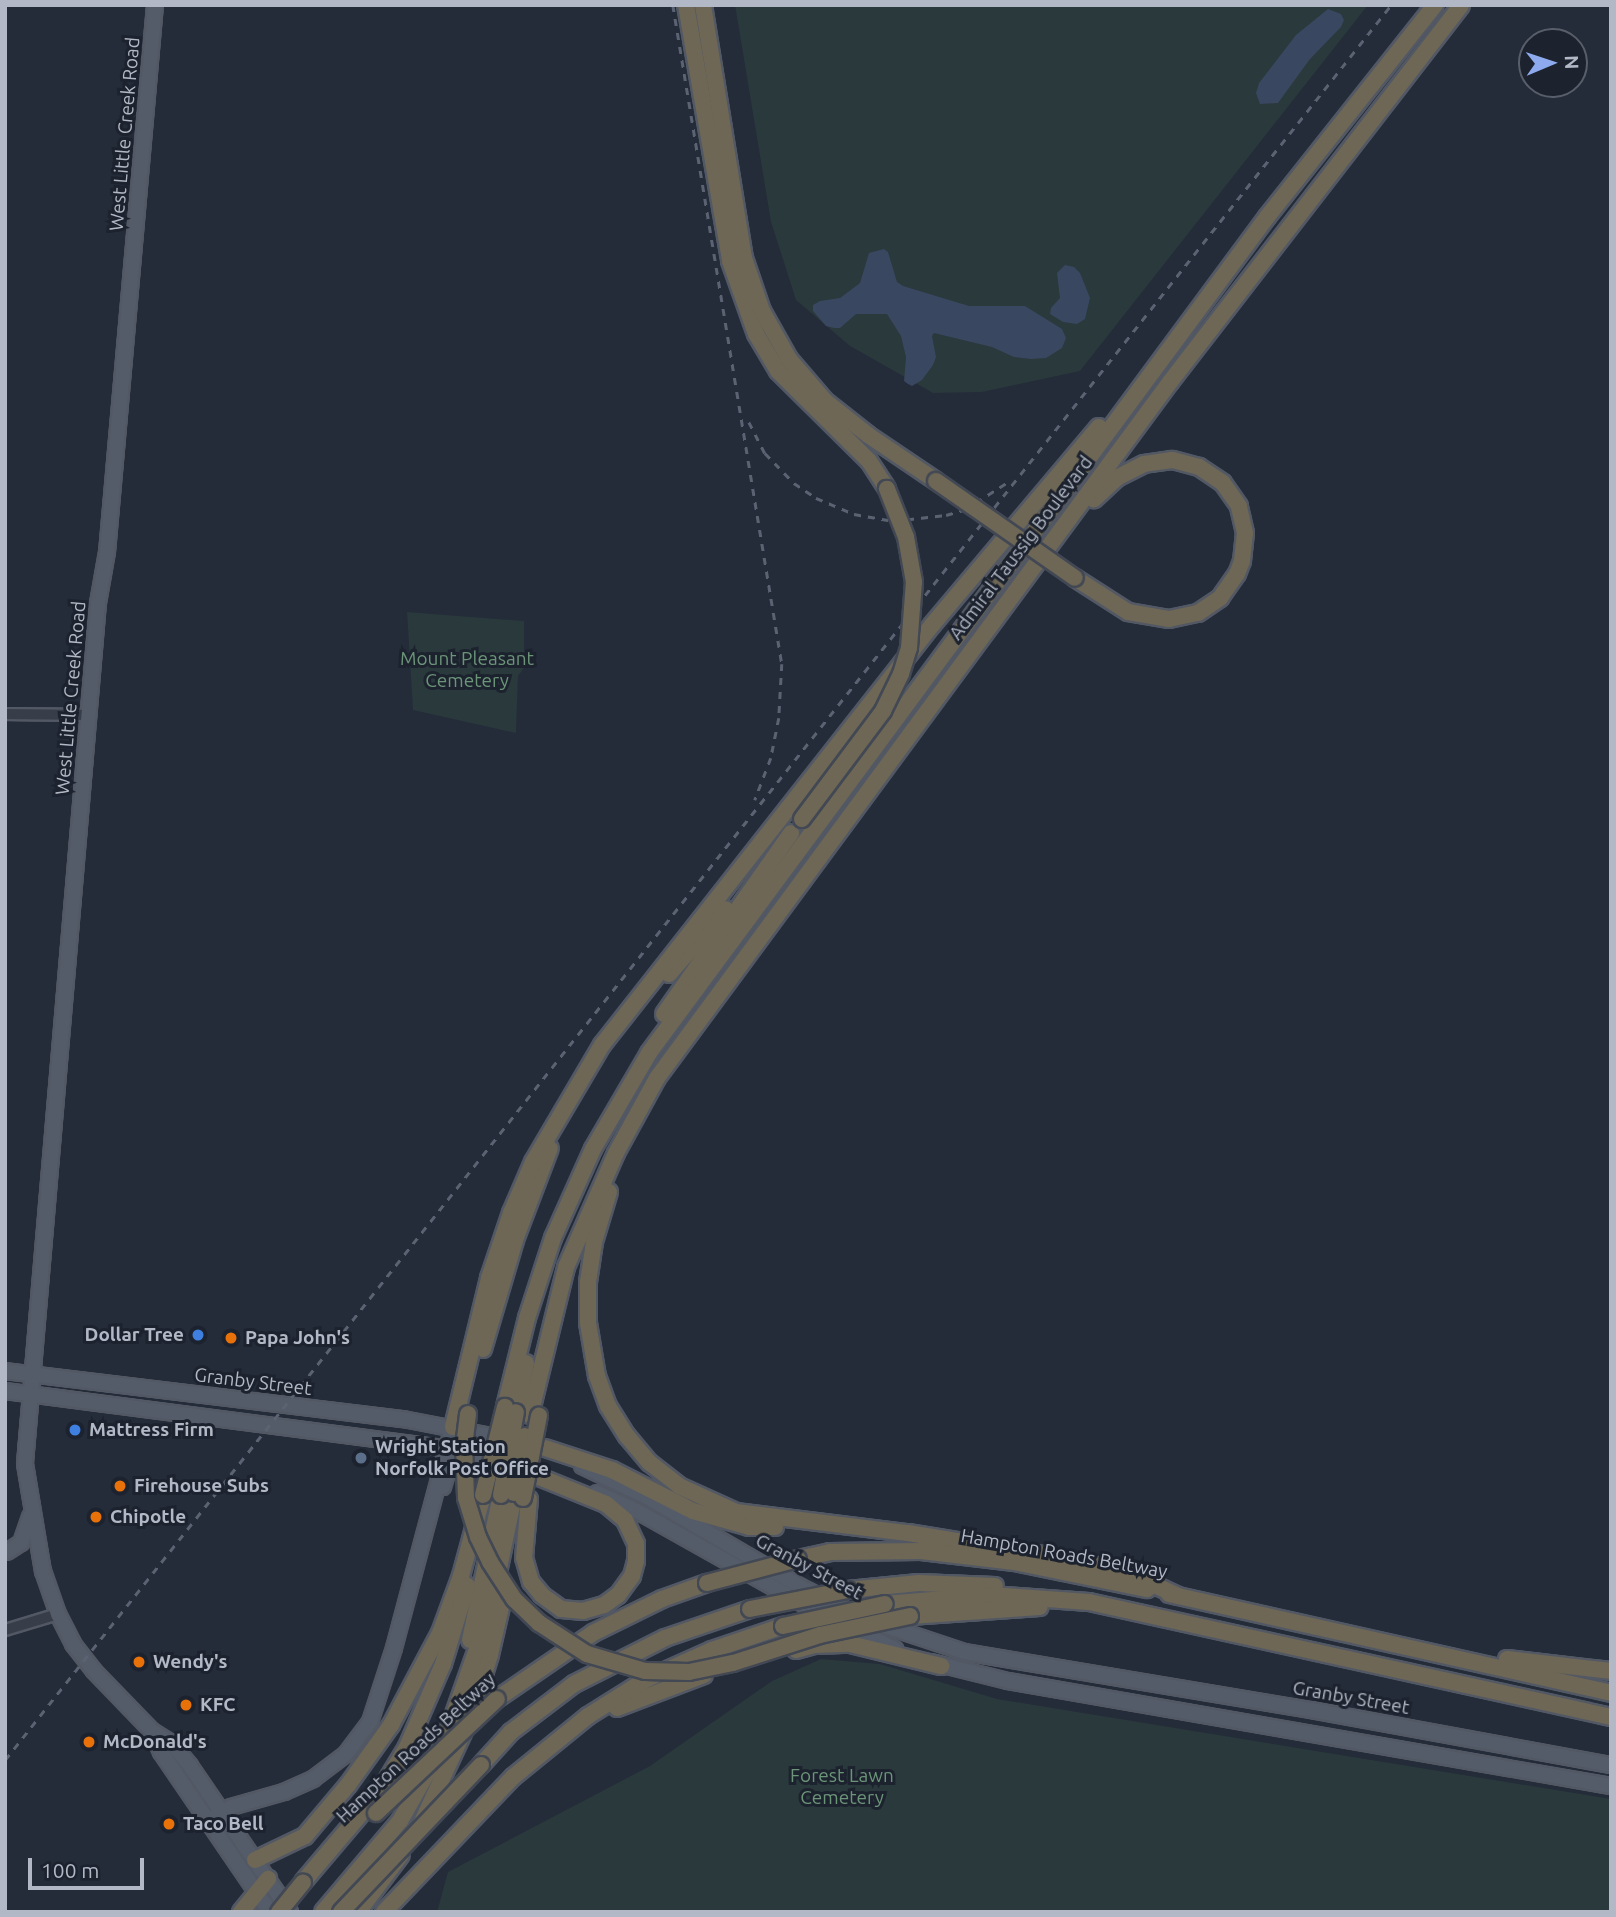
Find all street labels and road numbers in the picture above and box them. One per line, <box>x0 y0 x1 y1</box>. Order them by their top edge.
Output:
street label: West Little Creek Road <box>105 36 145 232</box>
street label: Admiral Taussig Boulevard <box>944 452 1098 644</box>
street label: West Little Creek Road <box>51 600 91 796</box>
street label: Granby Street <box>193 1363 313 1401</box>
street label: Hampton Roads Beltway <box>959 1525 1169 1583</box>
street label: Granby Street <box>752 1529 866 1605</box>
street label: Hampton Roads Beltway <box>332 1668 500 1828</box>
street label: Granby Street <box>1291 1677 1411 1719</box>

